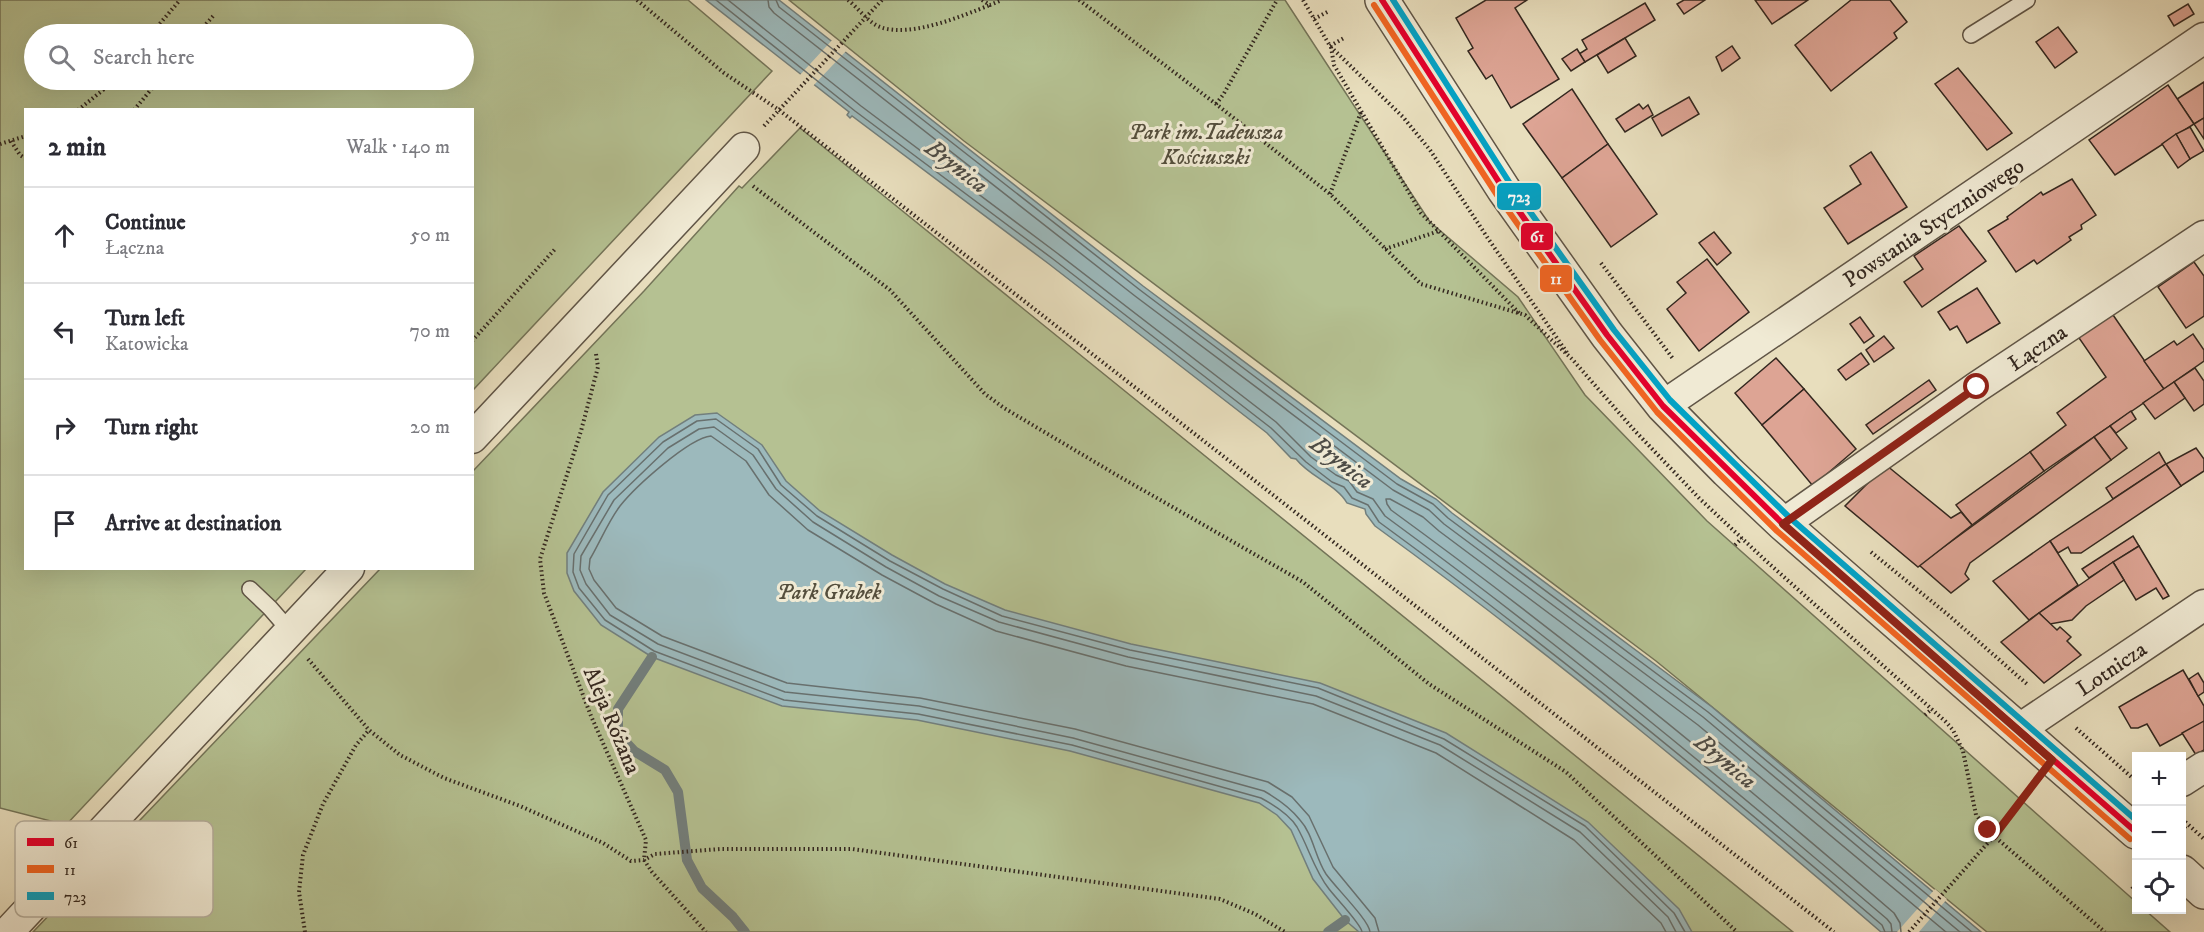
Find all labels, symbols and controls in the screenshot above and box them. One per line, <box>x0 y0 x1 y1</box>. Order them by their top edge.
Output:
search box <box>24 24 474 90</box>
icon: search <box>45 41 78 74</box>
text: Search here <box>93 44 195 71</box>
park label: Park im.Tadeusza Kościuszki <box>1129 119 1283 171</box>
text: 2 min <box>48 131 106 164</box>
water label: Brynica <box>918 132 994 201</box>
text: Walk · 140 m <box>346 135 450 160</box>
street label: Powstania Styczniowego <box>1838 153 2029 294</box>
line badge: 723 <box>1496 182 1542 211</box>
text: 723 <box>1508 187 1530 207</box>
text: Continue <box>105 209 186 236</box>
icon: ahead <box>48 219 81 252</box>
line badge: 61 <box>1520 222 1554 251</box>
text: 50 m <box>410 223 450 248</box>
text: 61 <box>1530 227 1544 247</box>
text: Łączna <box>105 236 164 261</box>
line badge: 11 <box>1539 264 1573 293</box>
text: 11 <box>1550 269 1562 289</box>
text: Turn left <box>105 305 185 332</box>
icon: left <box>48 315 81 348</box>
street label: Łączna <box>2003 318 2073 378</box>
text: 70 m <box>409 319 450 344</box>
text: Katowicka <box>105 332 189 357</box>
route start <box>1963 373 1989 399</box>
icon: right <box>48 411 81 444</box>
text: Turn right <box>105 414 198 441</box>
text: 20 m <box>410 415 450 440</box>
water label: Brynica <box>1303 428 1379 497</box>
icon: arrive <box>48 507 81 540</box>
text: Arrive at destination <box>105 510 282 537</box>
park label: Park Grabek <box>777 579 882 606</box>
street label: Lotnicza <box>2071 636 2153 703</box>
street label: Aleja Różana <box>577 663 647 779</box>
water label: Brynica <box>1688 727 1762 796</box>
map controls <box>2132 752 2186 914</box>
button: + <box>2132 752 2186 806</box>
button: − <box>2132 806 2186 860</box>
route end <box>1974 816 2000 842</box>
legend <box>15 821 213 917</box>
text: 61 <box>64 833 78 853</box>
text: 11 <box>64 860 76 880</box>
button: locate <box>2132 860 2186 914</box>
text: 723 <box>64 887 86 907</box>

